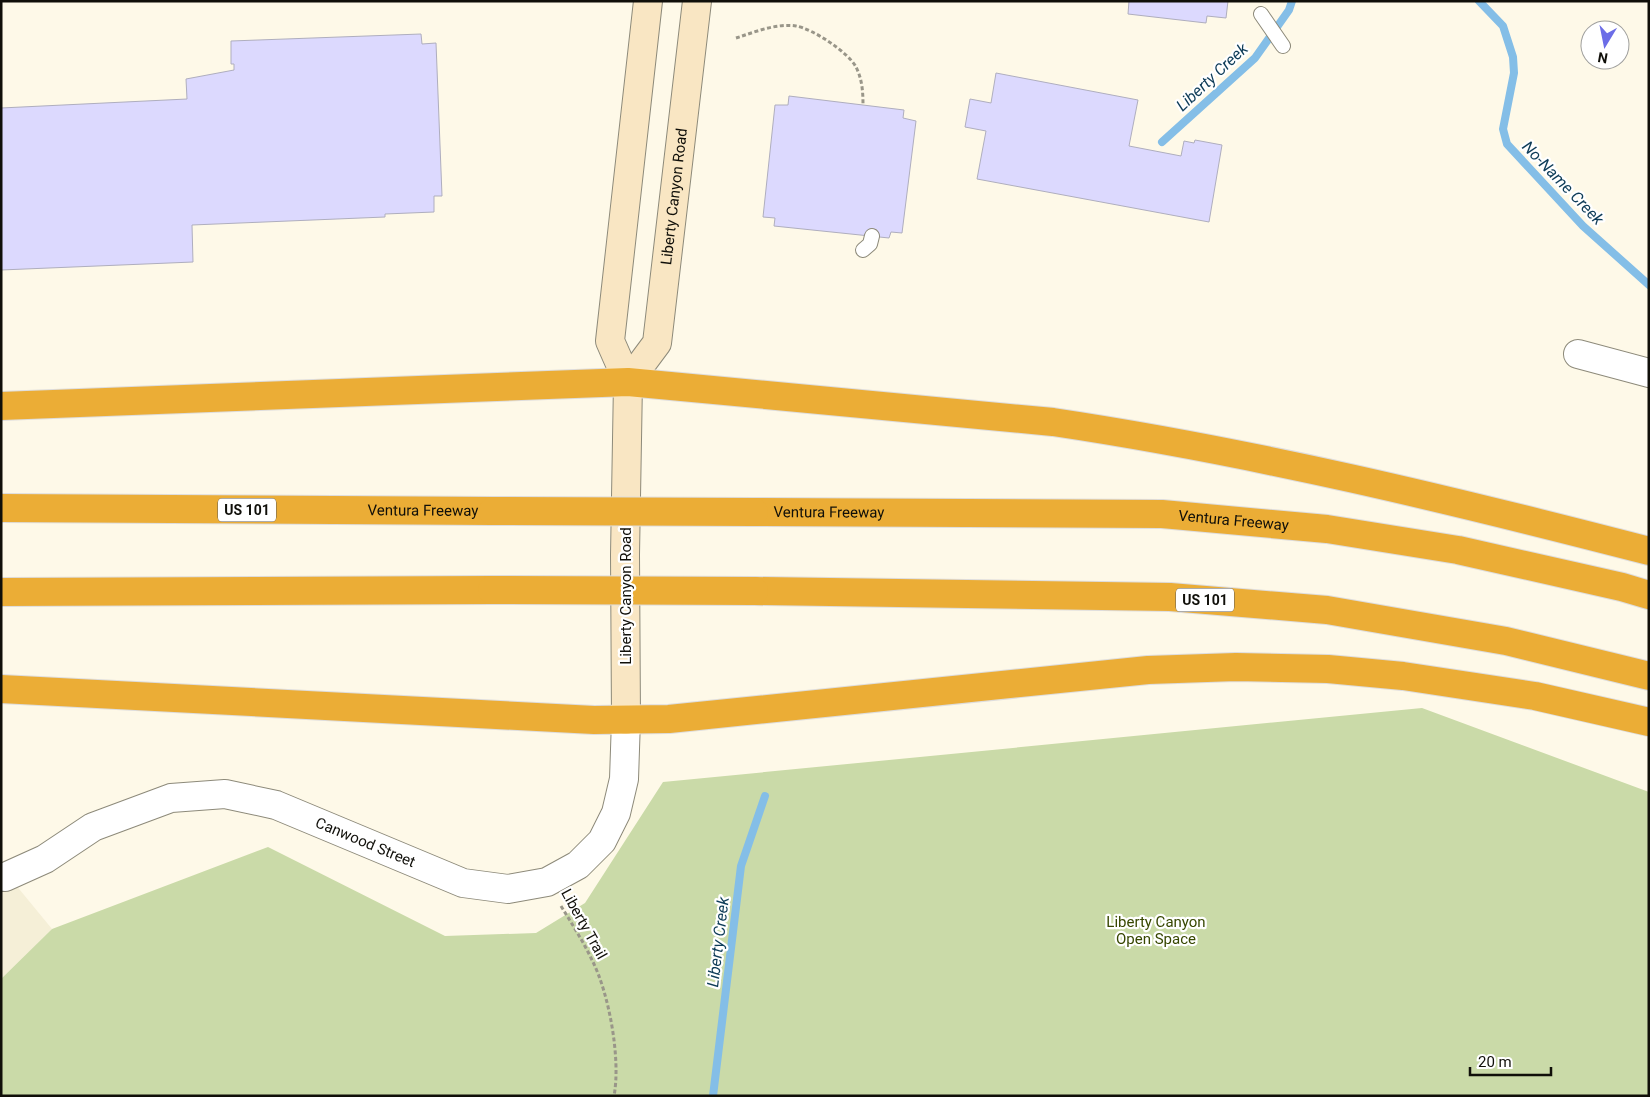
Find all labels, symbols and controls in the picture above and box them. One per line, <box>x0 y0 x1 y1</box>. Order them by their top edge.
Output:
north arrow <box>1580 20 1630 70</box>
water label: Liberty Creek <box>1172 38 1252 115</box>
text: N <box>1596 49 1609 67</box>
street label: Liberty Canyon Road <box>657 127 691 266</box>
water label: No-Name Creek <box>1518 137 1608 230</box>
road number: US 101 <box>218 498 276 522</box>
street label: Ventura Freeway <box>368 501 478 520</box>
street label: Ventura Freeway <box>774 503 884 522</box>
street label: Ventura Freeway <box>1178 507 1290 534</box>
street label: Liberty Canyon Road <box>617 527 635 665</box>
road number: US 101 <box>1176 588 1234 612</box>
street label: Canwood Street <box>313 814 418 871</box>
street label: Liberty Trail <box>557 886 611 962</box>
water label: Liberty Creek <box>703 895 733 988</box>
park label: Liberty Canyon Open Space <box>1106 913 1206 948</box>
scale bar <box>1470 1044 1551 1076</box>
text: 20 m <box>1478 1053 1512 1071</box>

